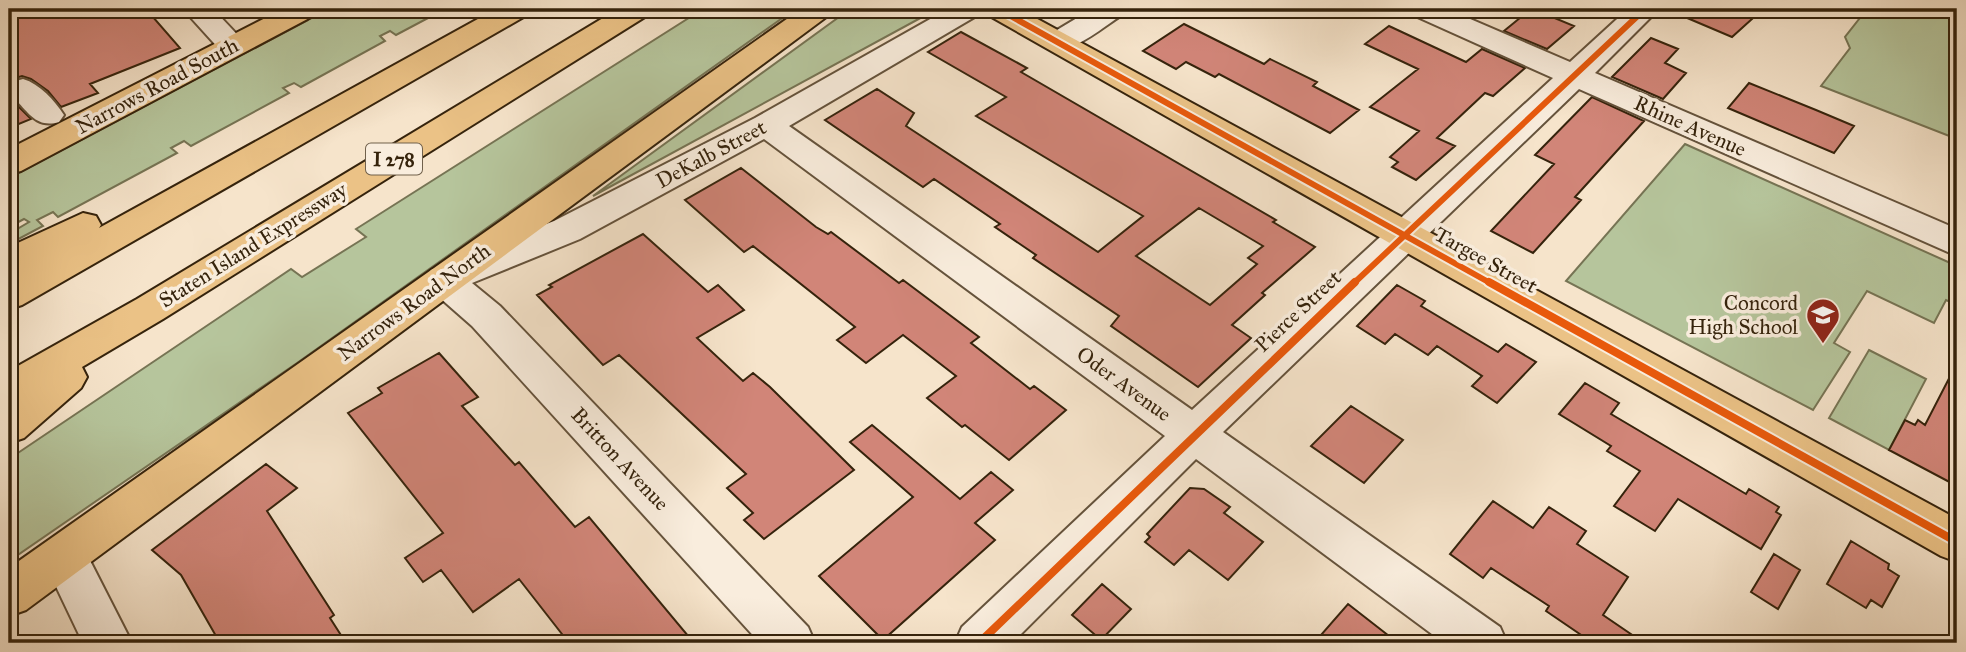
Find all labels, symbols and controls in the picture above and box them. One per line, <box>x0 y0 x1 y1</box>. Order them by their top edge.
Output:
street label: Narrows Road South <box>71 32 243 140</box>
street label: Rhine Avenue <box>1630 90 1750 162</box>
street label: DeKalb Street <box>651 114 771 194</box>
road number: I 278 <box>366 144 422 174</box>
street label: Staten Island Expressway <box>154 176 353 313</box>
street label: Targee Street <box>1430 221 1543 299</box>
street label: Narrows Road North <box>332 238 496 366</box>
street label: Pierce Street <box>1249 264 1347 358</box>
place label: Concord High School <box>1688 290 1798 340</box>
school or university icon: Concord High School <box>1804 296 1842 345</box>
street label: Oder Avenue <box>1072 341 1177 427</box>
street label: Britton Avenue <box>566 402 675 516</box>

